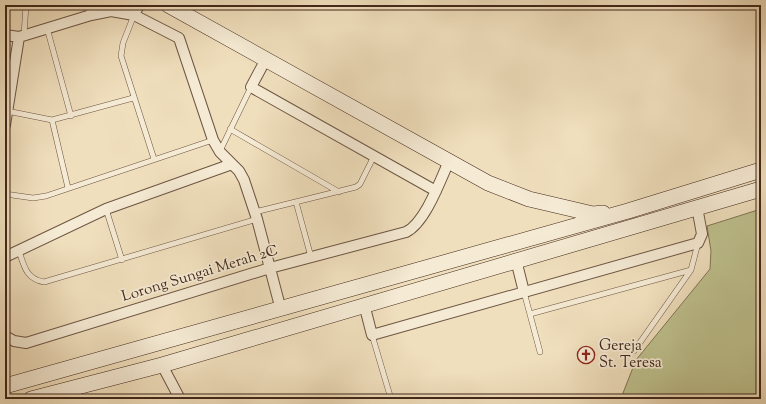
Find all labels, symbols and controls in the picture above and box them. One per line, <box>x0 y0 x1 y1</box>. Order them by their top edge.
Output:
street label: Lorong Sungai Merah 2C <box>119 240 281 308</box>
place label: Gereja St. Teresa <box>599 336 662 374</box>
church icon: Gereja St. Teresa <box>576 345 596 365</box>

